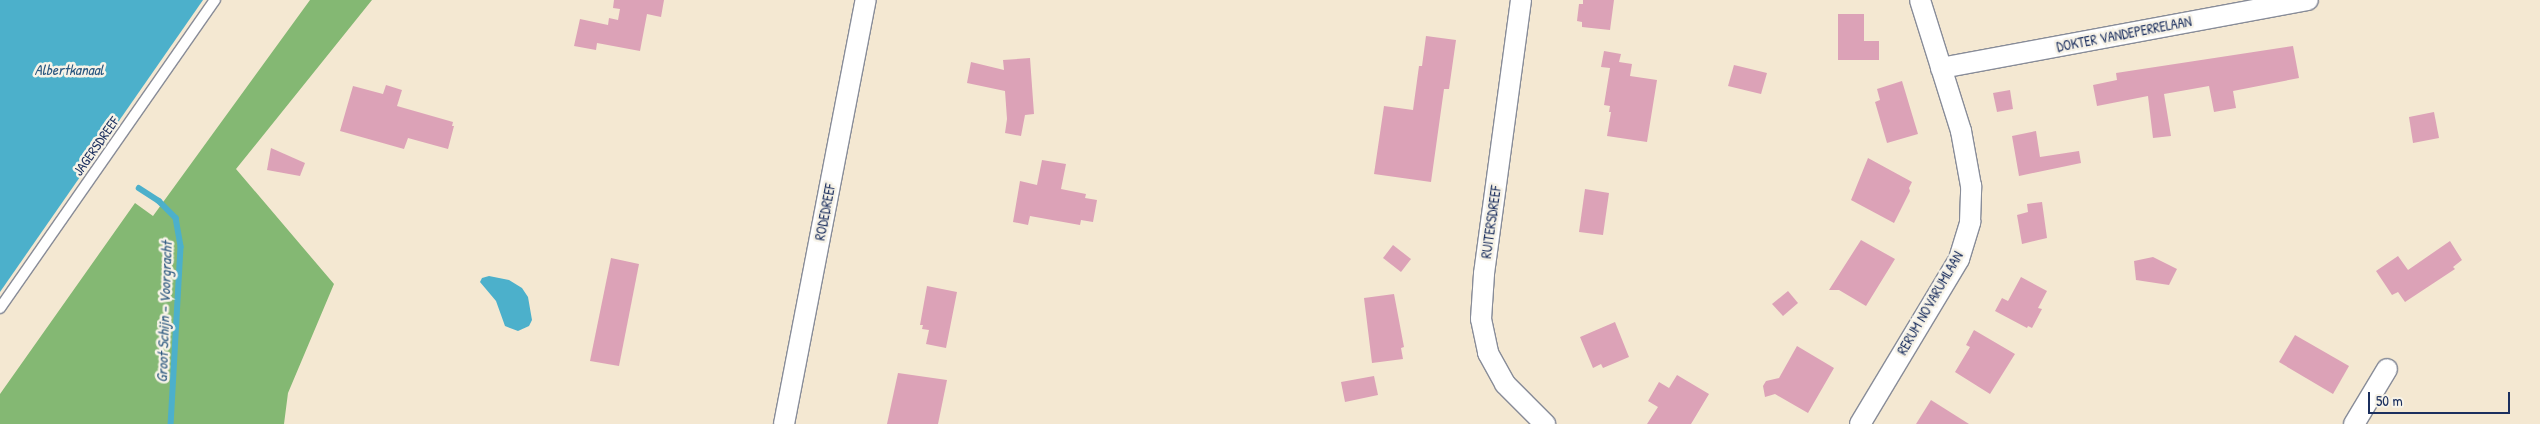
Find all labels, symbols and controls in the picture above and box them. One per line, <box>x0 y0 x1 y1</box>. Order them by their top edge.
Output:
street label: DOKTER VANDEPERRELAAN <box>2055 13 2193 55</box>
water label: Albertkanaal <box>34 61 104 79</box>
street label: JAGERSDREEF <box>70 113 122 179</box>
street label: RODEDREEF <box>811 182 839 242</box>
street label: RUITERSDREEF <box>1478 184 1504 260</box>
water label: Groot Schijn - Voorgracht <box>153 241 175 383</box>
street label: RERUM NOVARUMLAAN <box>1894 248 1966 358</box>
scale bar <box>2370 382 2512 414</box>
text: 50 m <box>2376 390 2403 411</box>

